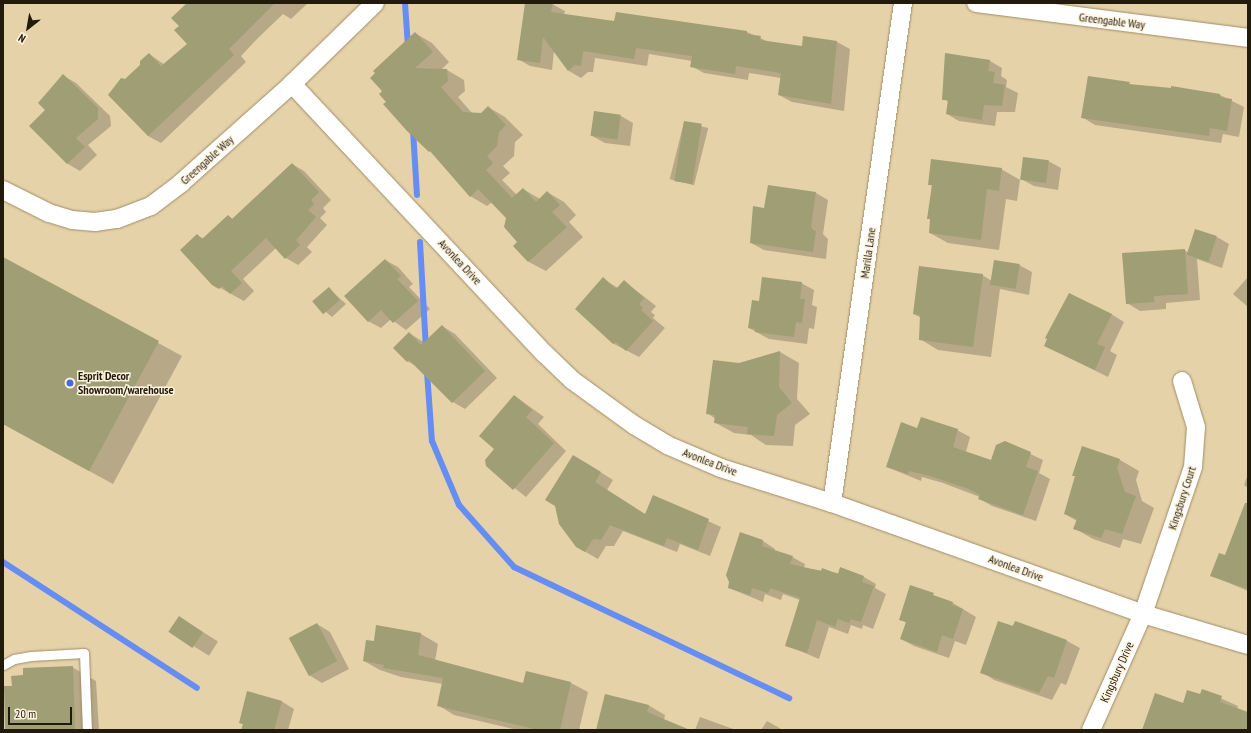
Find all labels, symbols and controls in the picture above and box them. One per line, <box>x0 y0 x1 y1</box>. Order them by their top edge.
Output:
north arrow <box>8 8 48 48</box>
street label: Greengable Way <box>1078 10 1146 32</box>
text: N <box>16 31 28 46</box>
street label: Greengable Way <box>177 132 237 188</box>
street label: Marilla Lane <box>857 227 879 279</box>
street label: Avonlea Drive <box>435 236 485 288</box>
place label: Esprit Decor Showroom/warehouse <box>78 369 174 397</box>
marker: Esprit Decor Showroom/warehouse <box>65 378 75 388</box>
street label: Avonlea Drive <box>681 445 739 479</box>
street label: Kingsbury Court <box>1165 464 1199 532</box>
street label: Avonlea Drive <box>987 551 1045 585</box>
street label: Kingsbury Drive <box>1097 639 1137 705</box>
scale bar <box>10 699 74 725</box>
text: 20 m <box>15 706 36 721</box>

